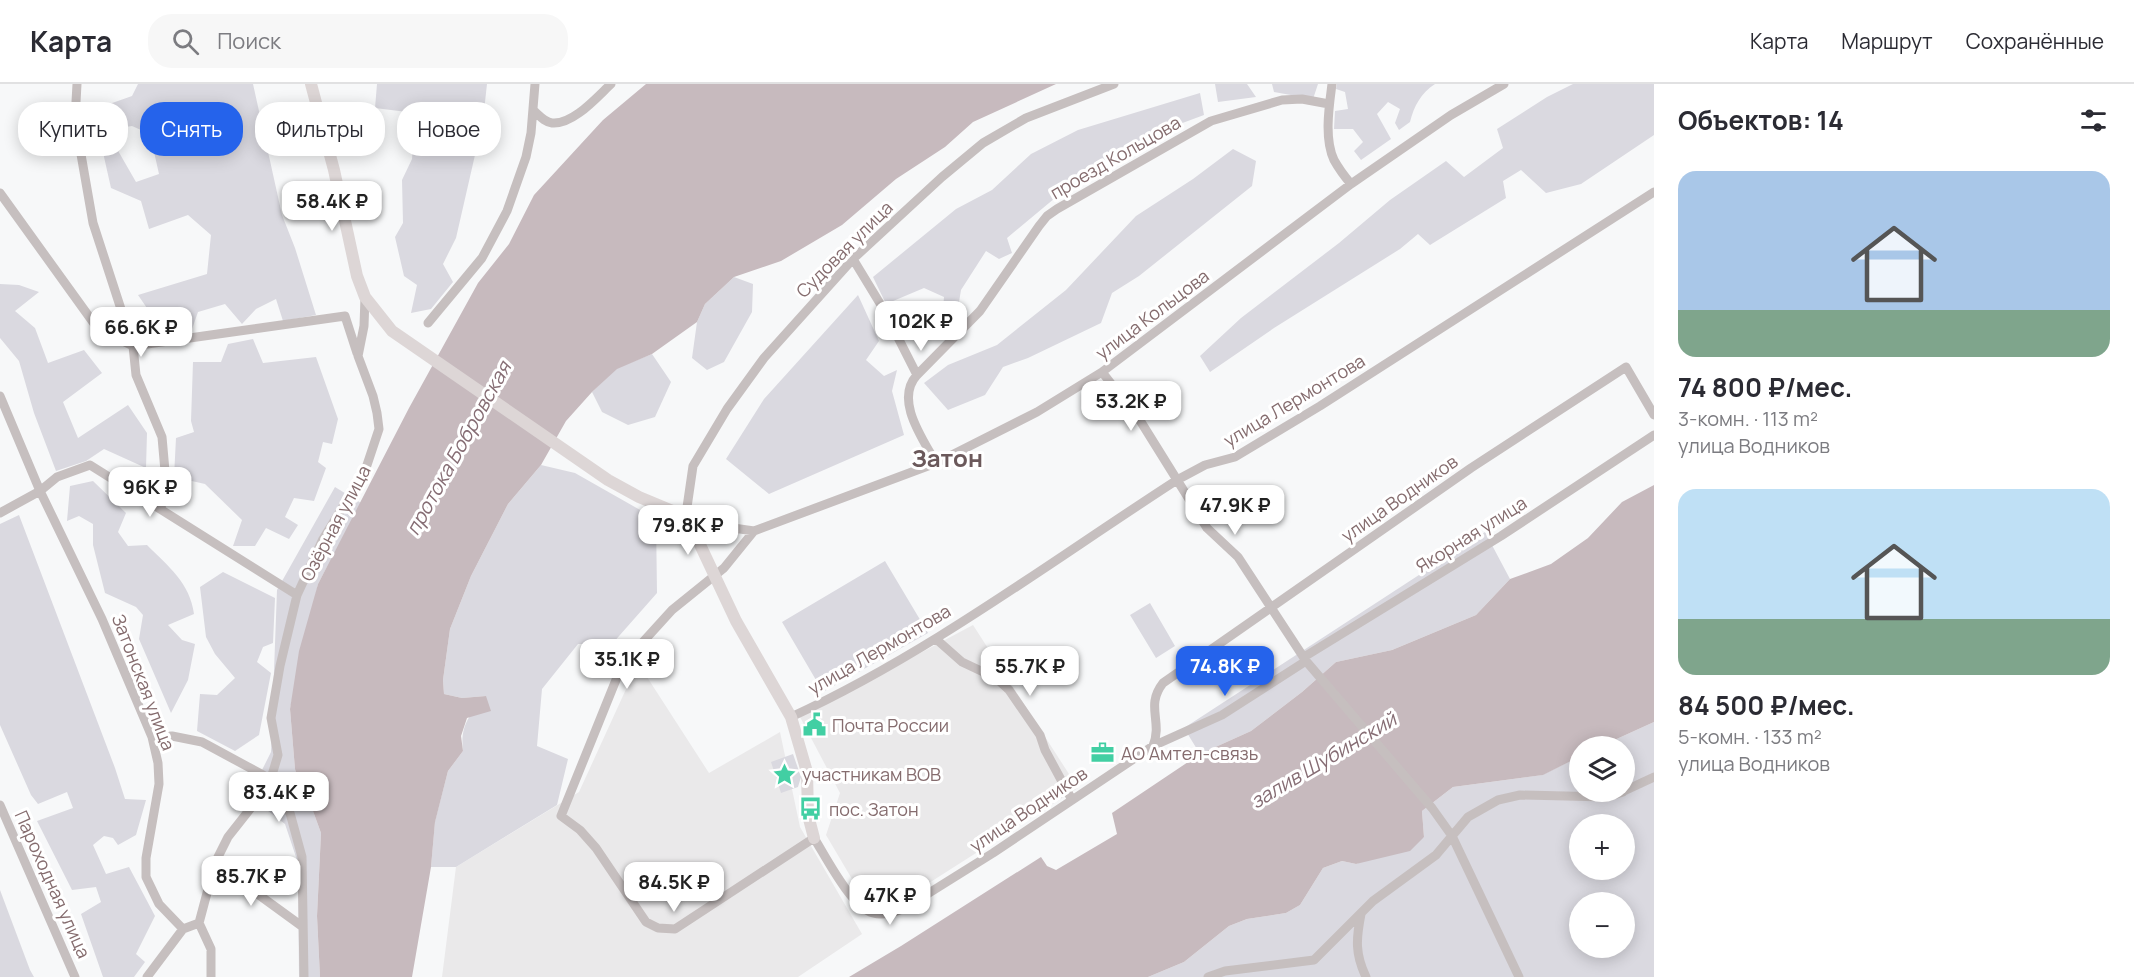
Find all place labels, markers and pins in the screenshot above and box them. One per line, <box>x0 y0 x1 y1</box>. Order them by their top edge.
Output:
pin: 58.4K ₽ <box>277 181 387 232</box>
pin: 102K ₽ <box>872 301 970 352</box>
pin: 66.6K ₽ <box>86 307 196 358</box>
pin: 53.2K ₽ <box>1076 381 1186 432</box>
pin: 96K ₽ <box>108 467 192 518</box>
pin: 47.9K ₽ <box>1180 485 1290 536</box>
pin: 79.8K ₽ <box>633 505 743 556</box>
pin: 35.1K ₽ <box>572 639 682 690</box>
pin: 55.7K ₽ <box>975 646 1085 697</box>
pin: 74.8K ₽ <box>1170 646 1280 697</box>
public building icon: Почта России <box>801 712 827 738</box>
place label: Почта России <box>832 713 949 737</box>
office icon: АО Амтел-связь <box>1090 740 1116 766</box>
place label: АО Амтел-связь <box>1121 741 1258 765</box>
place icon: участникам ВОВ <box>771 761 797 787</box>
place label: участникам ВОВ <box>802 762 941 786</box>
pin: 83.4K ₽ <box>224 772 334 823</box>
bus stop icon: пос. Затон <box>798 796 824 822</box>
place label: пос. Затон <box>829 797 919 821</box>
pin: 85.7K ₽ <box>196 856 306 907</box>
pin: 84.5K ₽ <box>619 862 729 913</box>
pin: 47K ₽ <box>848 875 932 926</box>

